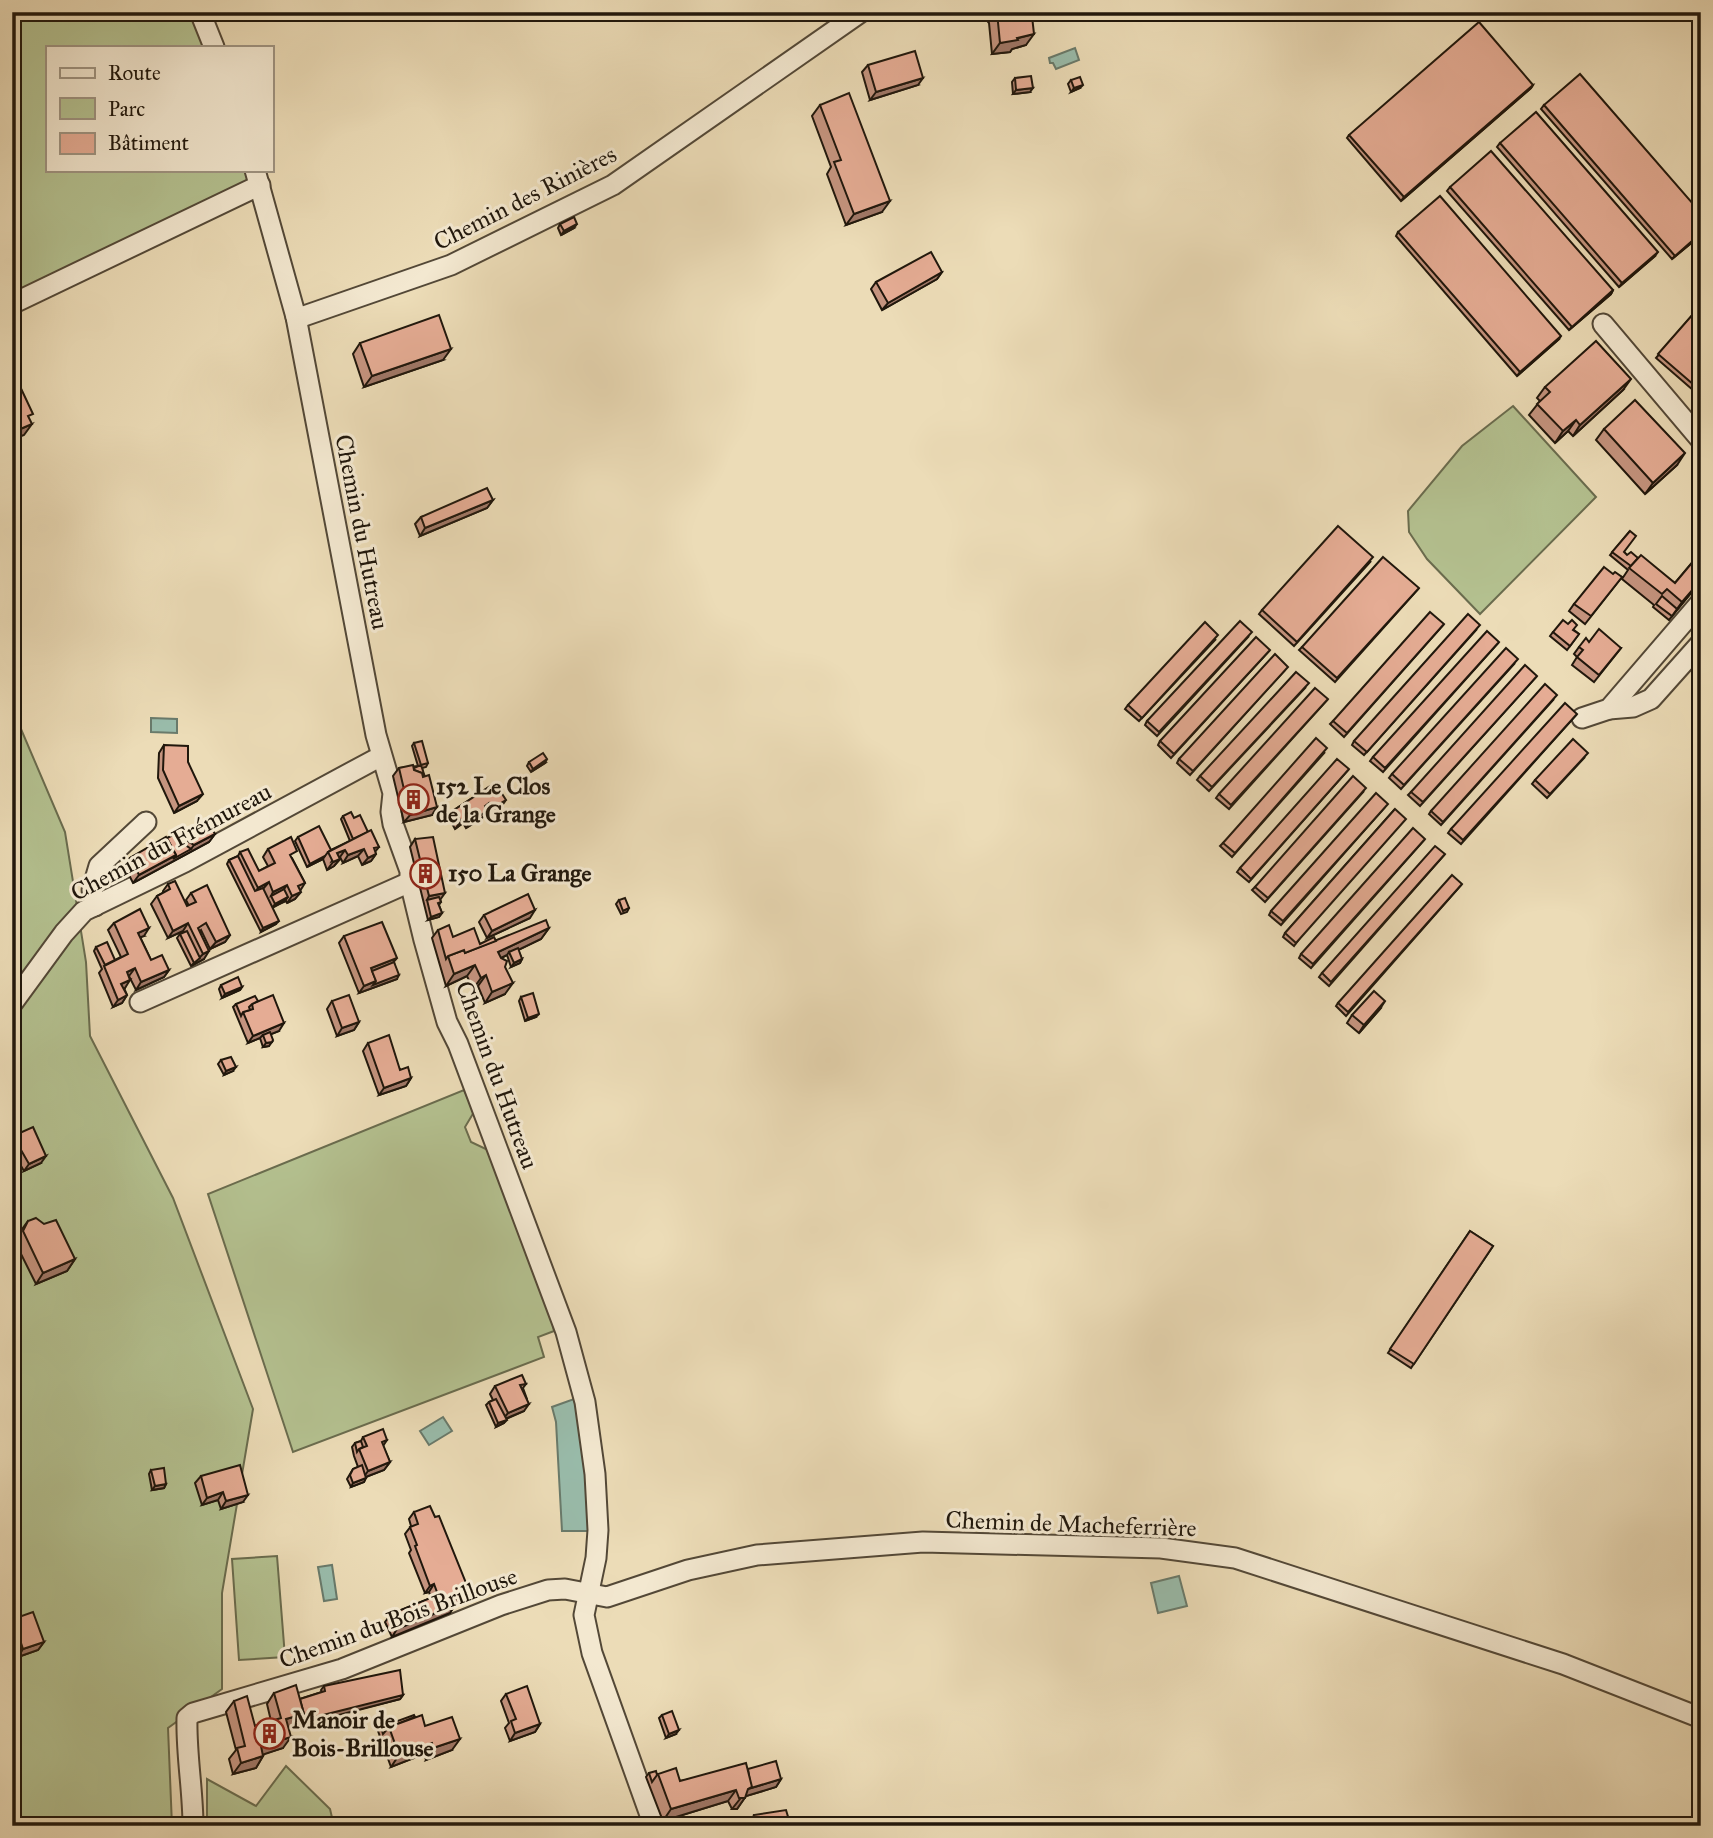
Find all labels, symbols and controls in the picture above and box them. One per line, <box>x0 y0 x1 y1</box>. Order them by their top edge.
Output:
legend <box>46 46 273 172</box>
text: Route <box>108 60 161 86</box>
text: Parc <box>108 96 145 122</box>
text: Bâtiment <box>108 130 190 156</box>
street label: Chemin des Rinières <box>429 139 621 257</box>
street label: Chemin du Hutreau <box>328 432 396 632</box>
place label: 152 Le Clos de la Grange <box>436 771 556 829</box>
street label: Chemin du Frémureau <box>65 776 277 908</box>
building icon: 152 Le Clos de la Grange <box>396 783 430 817</box>
building icon: 150 La Grange <box>408 856 442 890</box>
place label: 150 La Grange <box>448 858 591 888</box>
street label: Chemin du Hutreau <box>449 977 545 1173</box>
street label: Chemin de Macheferrière <box>945 1505 1197 1543</box>
street label: Chemin du Bois Brillouse <box>275 1561 521 1675</box>
place label: Manoir de Bois-Brillouse <box>292 1705 433 1763</box>
building icon: Manoir de Bois-Brillouse <box>252 1717 286 1751</box>

